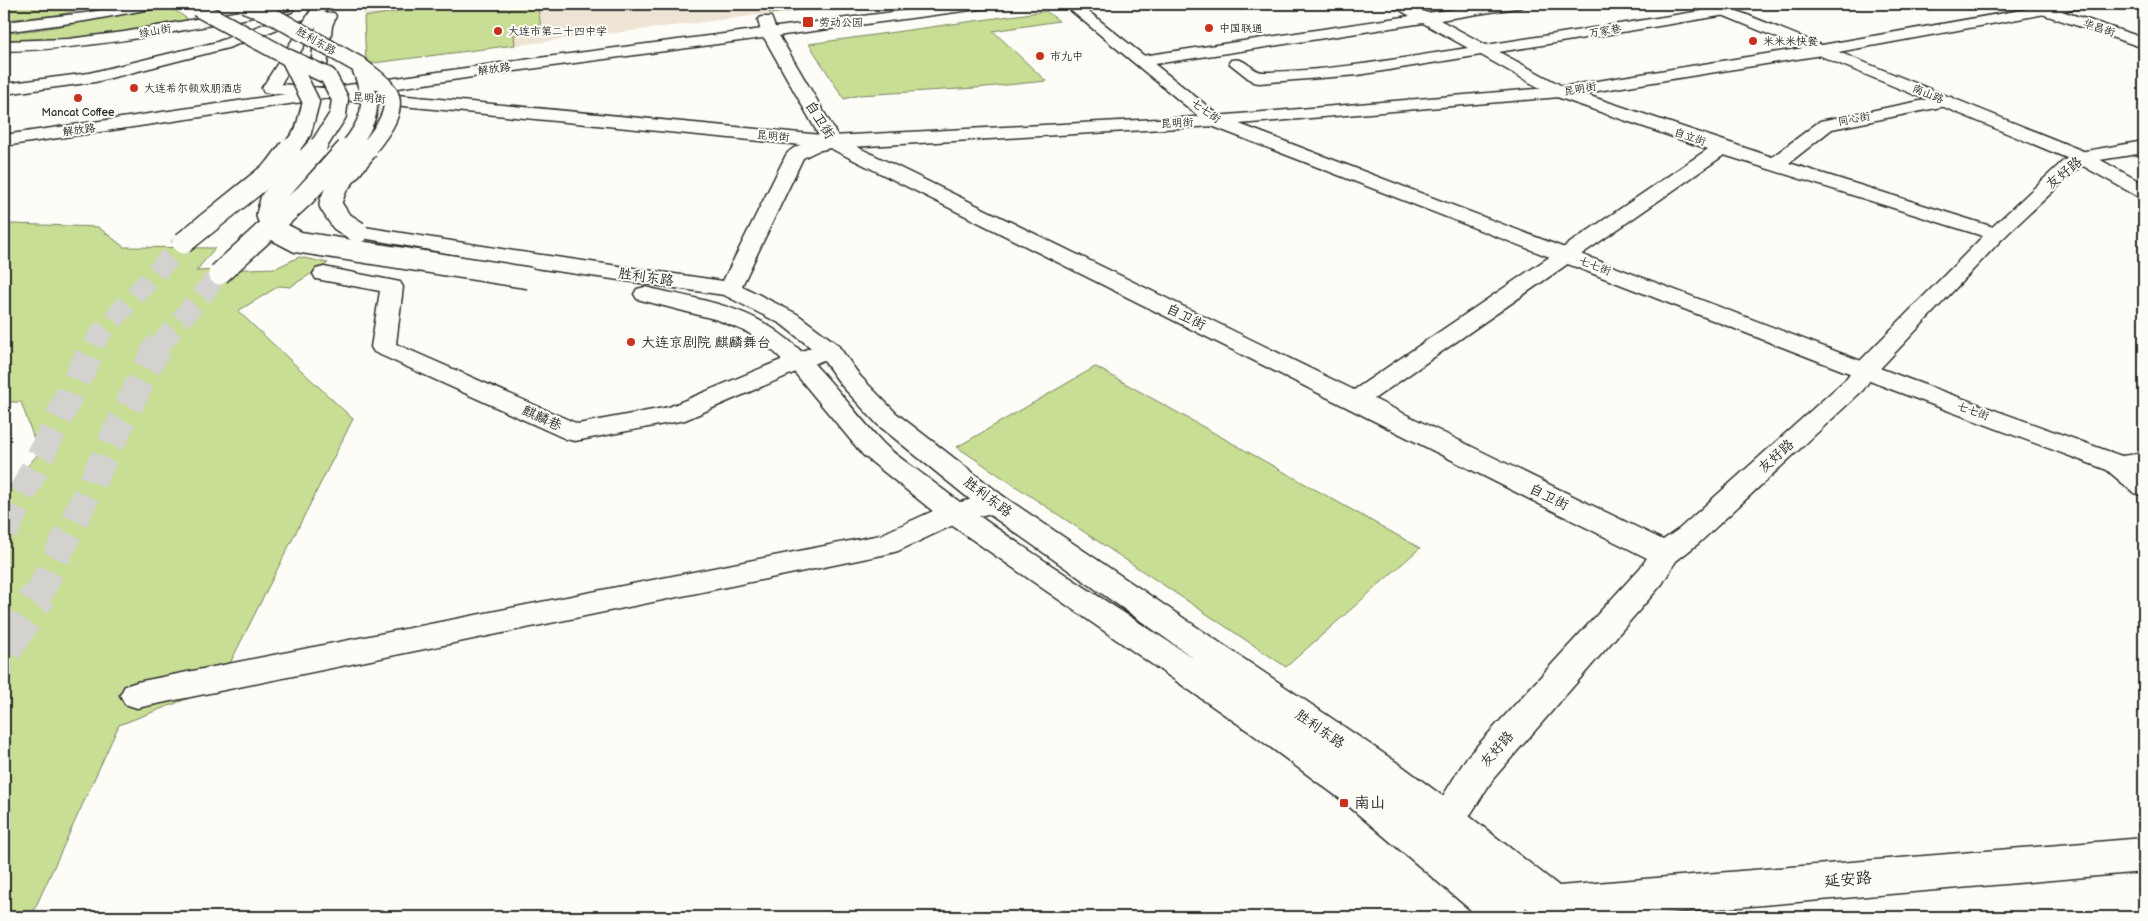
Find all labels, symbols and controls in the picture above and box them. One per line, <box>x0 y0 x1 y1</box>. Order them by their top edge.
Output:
marker: 劳动公园 <box>801 15 815 29</box>
place label: 劳动公园 <box>819 16 863 29</box>
street label: 华昌街 <box>2081 17 2118 40</box>
street label: 绿山街 <box>138 21 173 41</box>
marker: 中国联通 <box>1203 22 1215 34</box>
place label: 中国联通 <box>1219 22 1263 35</box>
street label: 万家巷 <box>1588 22 1622 40</box>
street label: 胜利东路 <box>294 24 338 58</box>
marker: 大连市第二十四中学 <box>492 25 504 37</box>
place label: 大连市第二十四中学 <box>508 25 607 38</box>
marker: 米米米快餐 <box>1747 35 1759 47</box>
place label: 米米米快餐 <box>1763 35 1818 48</box>
marker: 市九中 <box>1034 50 1046 62</box>
place label: 市九中 <box>1050 50 1083 63</box>
street label: 解放路 <box>477 60 511 78</box>
street label: 昆明街 <box>1563 80 1598 98</box>
marker: 大连希尔顿欢朋酒店 <box>128 82 140 94</box>
place label: 大连希尔顿欢朋酒店 <box>144 82 243 95</box>
street label: 南山路 <box>1910 82 1946 106</box>
street label: 昆明街 <box>352 90 387 106</box>
marker: Mancat Coffee <box>72 92 84 104</box>
street label: 七七街 <box>1189 96 1224 127</box>
street label: 自卫街 <box>802 98 838 142</box>
place label: Mancat Coffee <box>42 106 115 119</box>
street label: 同心街 <box>1837 109 1872 129</box>
street label: 昆明街 <box>1160 116 1195 130</box>
street label: 解放路 <box>62 121 96 139</box>
street label: 自立街 <box>1672 125 1709 149</box>
street label: 昆明街 <box>756 128 791 144</box>
street label: 友好路 <box>2042 153 2086 193</box>
street label: 七七街 <box>1577 254 1614 278</box>
street label: 胜利东路 <box>617 265 675 289</box>
street label: 自卫街 <box>1163 300 1209 334</box>
place label: 大连京剧院 麒麟舞台 <box>641 334 771 351</box>
marker: 大连京剧院 麒麟舞台 <box>625 336 637 348</box>
street label: 七七街 <box>1955 399 1992 423</box>
street label: 麒麟巷 <box>519 402 566 435</box>
street label: 友好路 <box>1755 436 1797 476</box>
street label: 胜利东路 <box>961 473 1015 521</box>
street label: 自卫街 <box>1526 480 1572 514</box>
street label: 胜利东路 <box>1292 706 1348 752</box>
street label: 友好路 <box>1477 728 1517 770</box>
place label: 南山 <box>1354 794 1386 813</box>
marker: 南山 <box>1338 797 1350 809</box>
street label: 延安路 <box>1823 868 1873 892</box>

